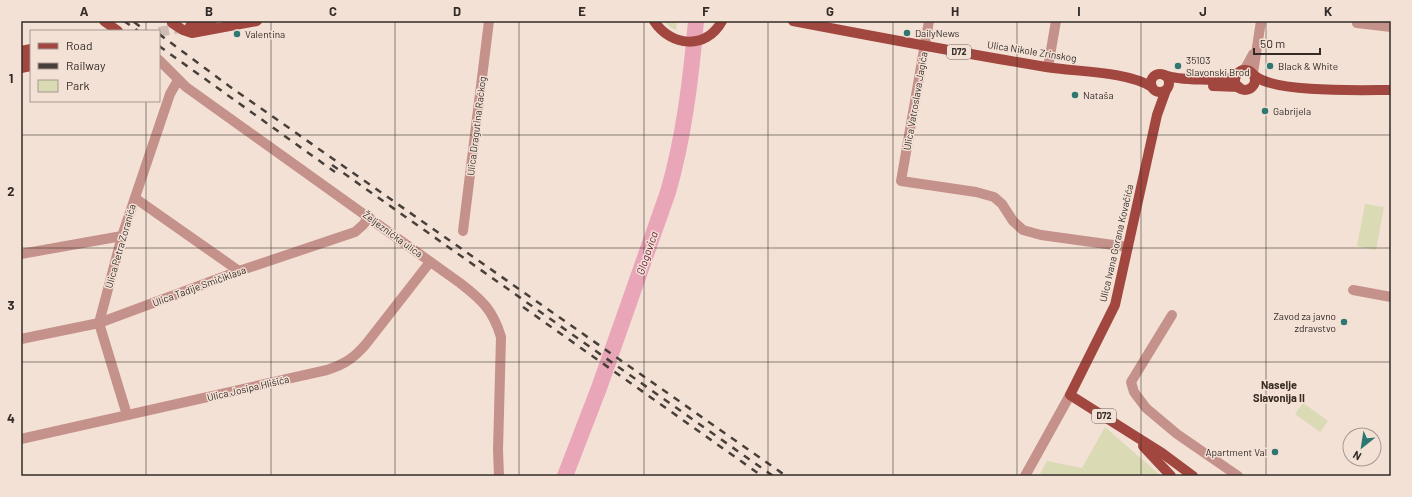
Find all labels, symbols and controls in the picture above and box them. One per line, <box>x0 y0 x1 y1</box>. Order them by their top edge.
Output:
text: A <box>80 3 89 19</box>
text: B <box>205 3 213 19</box>
text: C <box>329 3 337 19</box>
text: D <box>453 3 461 19</box>
text: E <box>578 3 586 19</box>
text: F <box>702 3 710 19</box>
text: G <box>826 3 834 19</box>
text: H <box>951 3 959 19</box>
text: I <box>1077 3 1081 19</box>
text: J <box>1199 3 1207 19</box>
text: K <box>1324 3 1332 19</box>
place label: DailyNews <box>915 27 960 39</box>
place label: Valentina <box>245 28 285 40</box>
marker: DailyNews <box>902 28 912 38</box>
marker: Valentina <box>232 29 242 39</box>
legend <box>30 30 160 102</box>
scale bar <box>1254 30 1320 56</box>
text: 50 m <box>1260 36 1285 50</box>
text: Road <box>66 38 93 52</box>
street label: Ulica Nikole Zrinskog <box>986 38 1078 64</box>
road number: D72 <box>947 45 971 59</box>
street label: Ulica Vatroslava Jagića <box>900 51 930 151</box>
place label: 35103 Slavonski Brod <box>1186 54 1250 78</box>
text: Railway <box>66 58 106 72</box>
place label: Black & White <box>1278 60 1338 72</box>
marker: 35103 Slavonski Brod <box>1173 61 1183 71</box>
marker: Black & White <box>1265 61 1275 71</box>
text: 1 <box>9 70 13 86</box>
street label: Ulica Dragutina Raćkog <box>464 76 488 176</box>
text: Park <box>66 78 90 92</box>
place label: Nataša <box>1083 89 1114 101</box>
marker: Nataša <box>1070 90 1080 100</box>
place label: Gabrijela <box>1273 105 1311 117</box>
marker: Gabrijela <box>1260 106 1270 116</box>
text: 2 <box>7 183 15 199</box>
street label: Ulica Ivana Gorana Kovačića <box>1097 183 1135 303</box>
street label: Ulica Petra Zoranića <box>102 203 138 289</box>
street label: Željeznička ulica <box>361 208 425 260</box>
water label: Glogovica <box>633 229 660 276</box>
street label: Ulica Tadije Smičiklasa <box>151 263 247 309</box>
text: 3 <box>7 297 15 313</box>
place label: Zavod za javno zdravstvo <box>1273 310 1336 334</box>
marker: Zavod za javno zdravstvo <box>1339 317 1349 327</box>
street label: Ulica Josipa Hlišića <box>206 373 290 403</box>
district label: Naselje Slavonija II <box>1253 378 1305 404</box>
road number: D72 <box>1092 409 1116 423</box>
text: 4 <box>7 410 15 426</box>
north arrow <box>1342 427 1382 467</box>
place label: Apartment Val <box>1206 446 1267 458</box>
marker: Apartment Val <box>1270 447 1280 457</box>
text: N <box>1350 449 1363 464</box>

